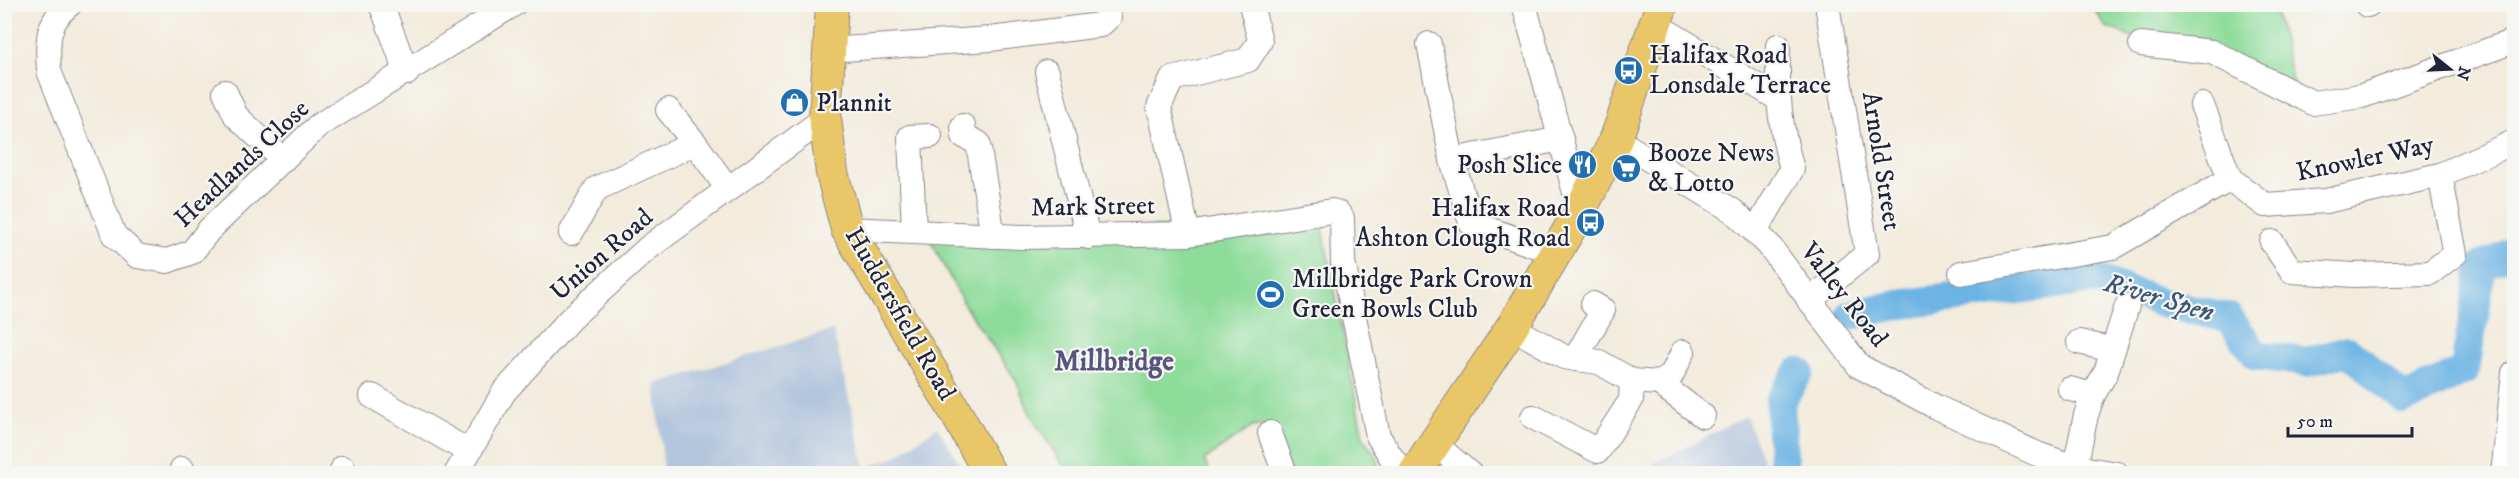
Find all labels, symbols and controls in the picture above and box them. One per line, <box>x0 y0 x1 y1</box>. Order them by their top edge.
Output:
place label: Halifax Road Lonsdale Terrace <box>1649 39 1831 102</box>
north arrow <box>2420 39 2480 99</box>
bus stop icon: Halifax Road Lonsdale Terrace <box>1612 54 1644 86</box>
text: N <box>2452 64 2475 83</box>
shop icon: Plannit <box>779 87 811 119</box>
place label: Plannit <box>816 87 892 120</box>
street label: Arnold Street <box>1854 89 1908 233</box>
street label: Headlands Close <box>168 93 316 235</box>
street label: Knowler Way <box>2293 128 2437 190</box>
place label: Booze News & Lotto <box>1648 137 1774 200</box>
place label: Posh Slice <box>1457 149 1562 182</box>
restaurant icon: Posh Slice <box>1567 149 1599 181</box>
supermarket icon: Booze News & Lotto <box>1611 152 1643 184</box>
street label: Mark Street <box>1031 189 1155 225</box>
place label: Halifax Road Ashton Clough Road <box>1355 192 1570 255</box>
street label: Union Road <box>544 201 660 309</box>
bus stop icon: Halifax Road Ashton Clough Road <box>1575 207 1607 239</box>
street label: Huddersfield Road <box>837 221 963 407</box>
street label: Valley Road <box>1792 235 1895 354</box>
place label: Millbridge Park Crown Green Bowls Club <box>1292 263 1533 326</box>
water label: River Spen <box>2099 266 2218 330</box>
sports icon: Millbridge Park Crown Green Bowls Club <box>1255 278 1287 310</box>
district label: Millbridge <box>1054 344 1174 379</box>
scale bar <box>2288 400 2412 438</box>
text: 50 m <box>2297 411 2333 433</box>

